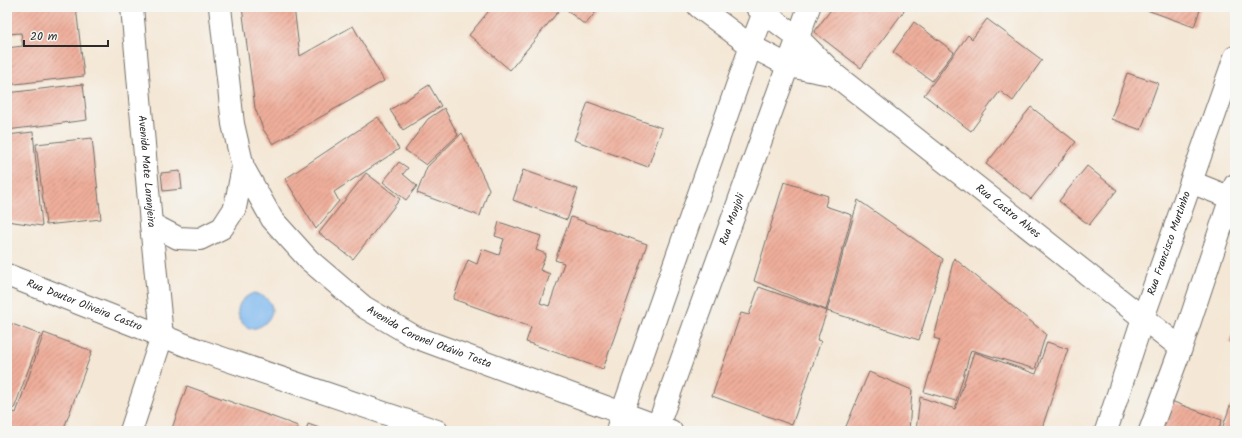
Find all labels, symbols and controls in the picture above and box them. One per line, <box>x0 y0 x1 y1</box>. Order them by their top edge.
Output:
scale bar <box>24 22 108 48</box>
text: 20 m <box>30 27 58 46</box>
street label: Avenida Mate Laranjeira <box>133 115 160 228</box>
street label: Rua Castro Alves <box>971 180 1045 243</box>
street label: Rua Francisco Murtinho <box>1143 189 1196 298</box>
street label: Rua Monjoli <box>715 191 750 248</box>
street label: Rua Doutor Oliveira Castro <box>24 274 145 336</box>
street label: Avenida Coronel Otávio Tosta <box>363 301 494 373</box>

